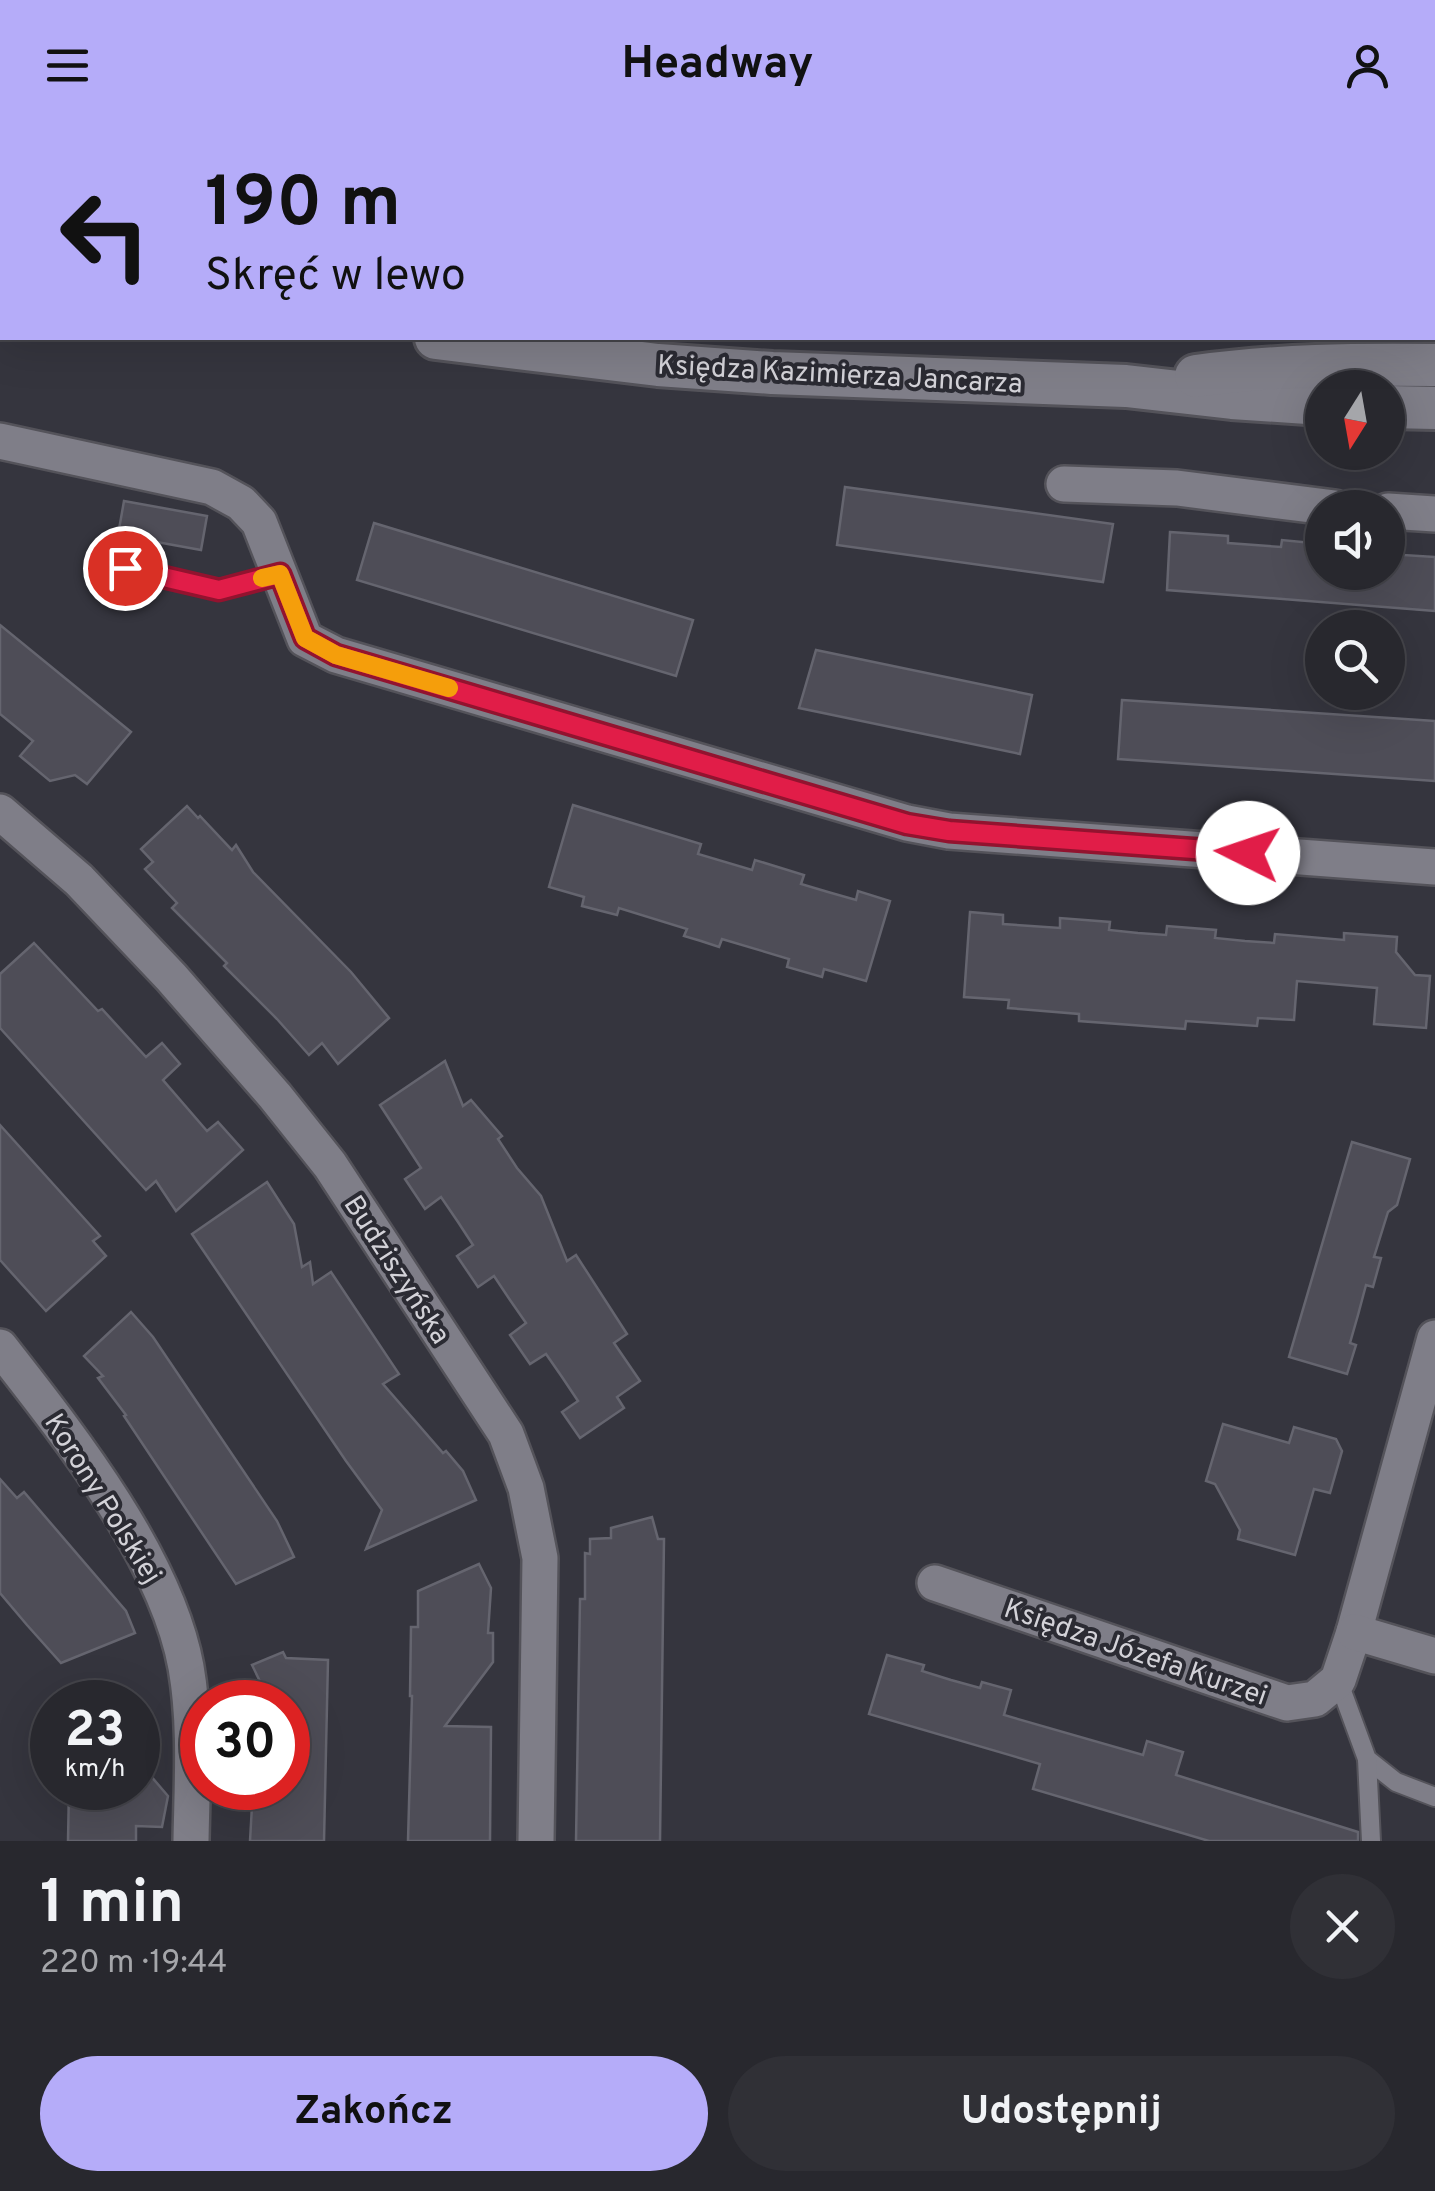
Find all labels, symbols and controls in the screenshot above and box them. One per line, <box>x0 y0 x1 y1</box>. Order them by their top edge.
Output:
text: Headway <box>621 37 814 94</box>
icon: menu <box>40 38 95 93</box>
icon: person <box>1340 38 1395 93</box>
text: 190 m <box>205 162 401 251</box>
icon: left <box>40 170 170 300</box>
text: Skręć w lewo <box>205 249 466 306</box>
street label: Księdza Kazimierza Jancarza <box>656 348 1024 404</box>
north arrow <box>1305 370 1405 470</box>
map controls <box>1305 370 1405 710</box>
button: sound <box>1305 490 1405 590</box>
pin <box>83 526 168 611</box>
icon: arrive <box>98 541 153 596</box>
button: search <box>1305 610 1405 710</box>
position arrow <box>1196 801 1300 905</box>
street label: Budziszyńska <box>334 1189 457 1352</box>
street label: Korony Polskiej <box>35 1408 168 1591</box>
street label: Księdza Józefa Kurzei <box>999 1592 1271 1716</box>
speed limit sign: 30 <box>180 1680 310 1810</box>
text: 23 <box>65 1701 125 1764</box>
text: km/h <box>65 1754 125 1786</box>
text: 1 min <box>40 1868 184 1944</box>
button: close <box>1290 1874 1395 1979</box>
text: 220 m · 19:44 <box>40 1944 227 1984</box>
button: Zakończ <box>40 2056 708 2171</box>
button: Udostępnij <box>728 2056 1395 2171</box>

